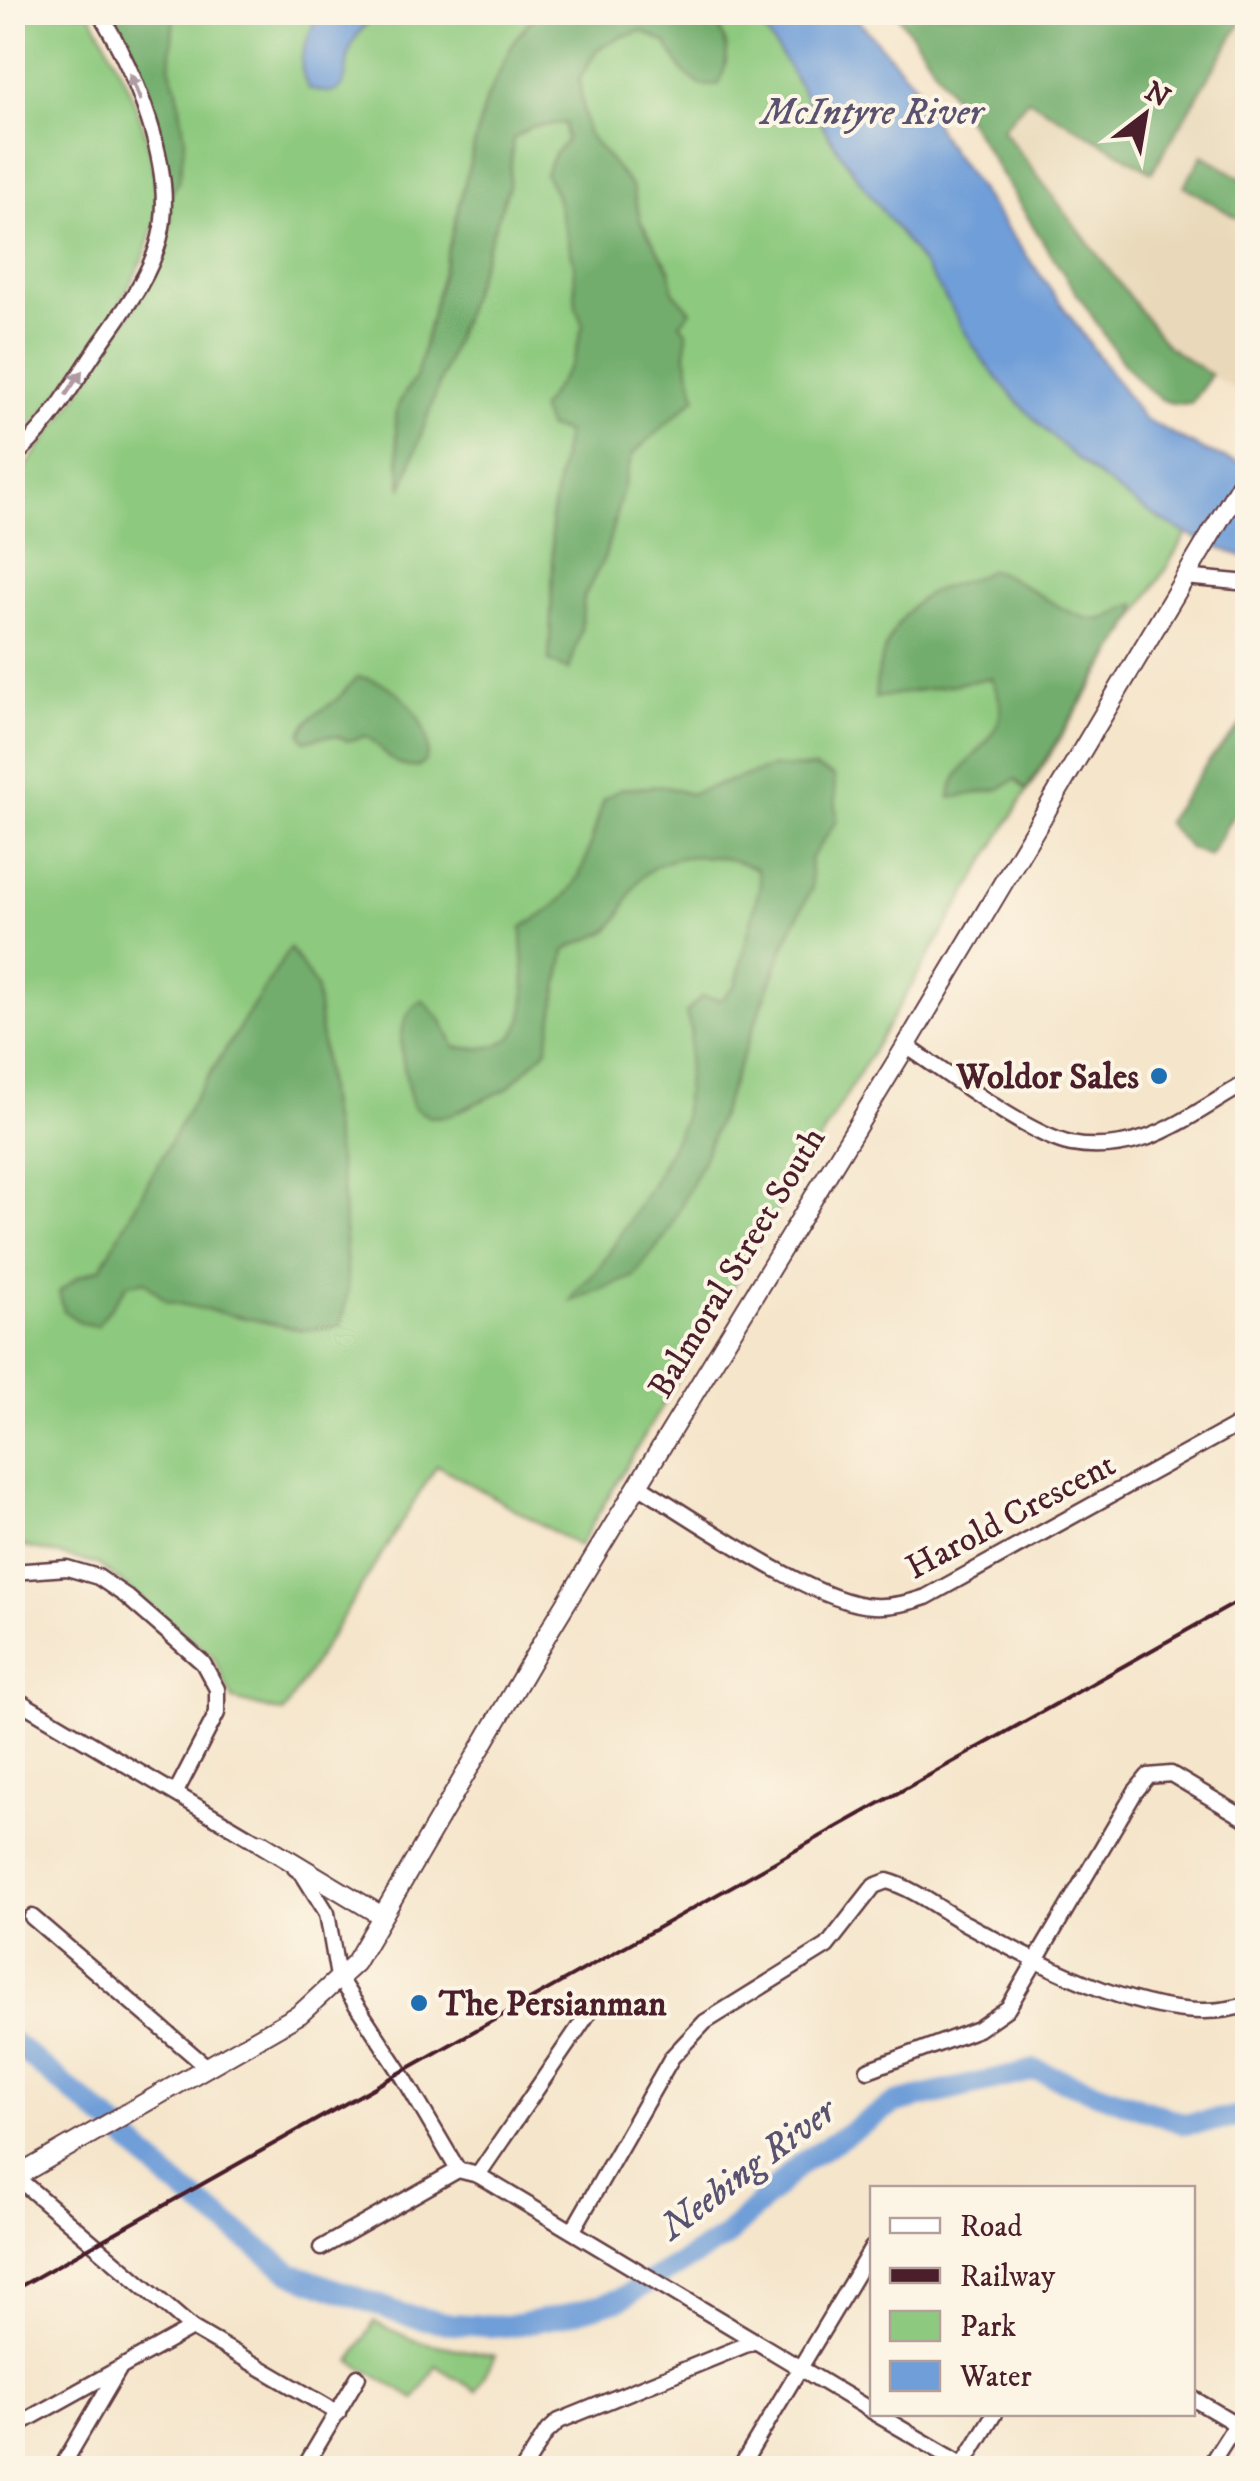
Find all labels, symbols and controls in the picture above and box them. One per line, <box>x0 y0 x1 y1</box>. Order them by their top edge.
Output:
north arrow <box>1095 65 1195 165</box>
one-way arrow <box>127 72 143 101</box>
text: N <box>1138 74 1176 116</box>
water label: McIntyre River <box>758 89 987 137</box>
one-way arrow <box>64 370 83 397</box>
place label: Woldor Sales <box>956 1056 1139 1100</box>
marker: Woldor Sales <box>1148 1065 1170 1087</box>
street label: Balmoral Street South <box>639 1119 836 1407</box>
street label: Harold Crescent <box>899 1443 1123 1590</box>
place label: The Persianman <box>438 1983 667 2027</box>
marker: The Persianman <box>408 1992 430 2014</box>
water label: Neebing River <box>649 2086 848 2252</box>
legend <box>870 2186 1195 2416</box>
text: Road <box>960 2209 1022 2246</box>
text: Railway <box>960 2259 1056 2296</box>
text: Park <box>960 2309 1016 2346</box>
text: Water <box>959 2359 1032 2396</box>

